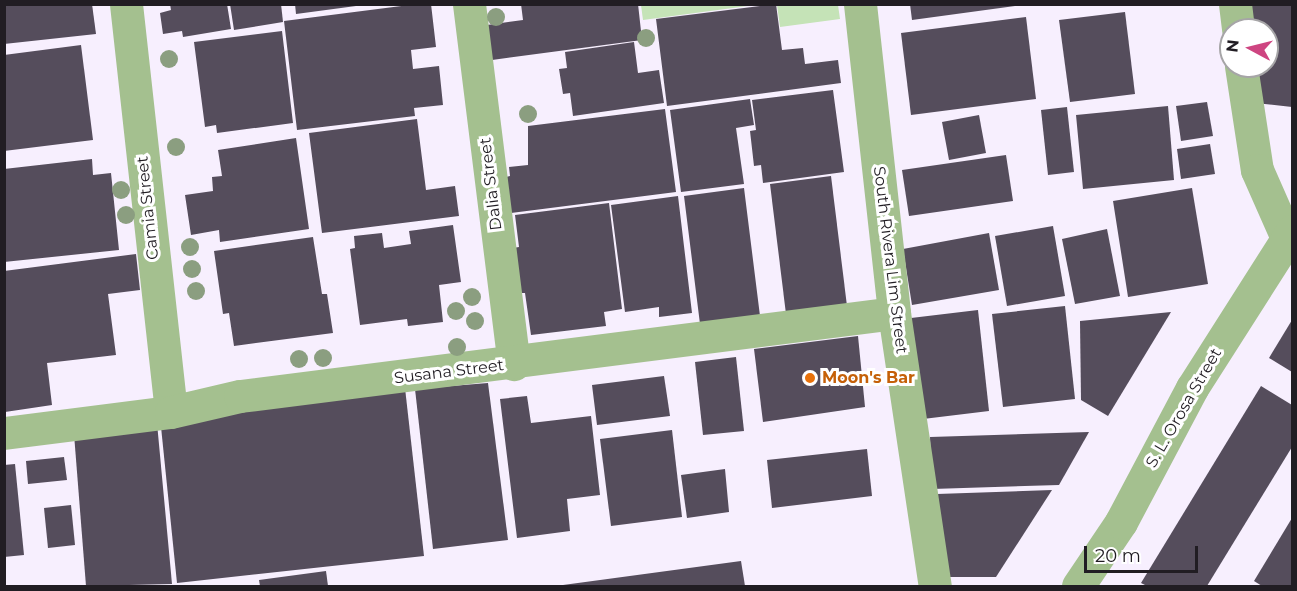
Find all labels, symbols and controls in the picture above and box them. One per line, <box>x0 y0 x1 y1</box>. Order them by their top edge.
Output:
north arrow <box>1219 18 1279 78</box>
text: N <box>1222 38 1243 54</box>
street label: Dalia Street <box>476 137 506 231</box>
street label: Camia Street <box>133 155 163 261</box>
street label: South Rivera Lim Street <box>869 165 911 355</box>
street label: S. L. Orosa Street <box>1142 345 1226 471</box>
street label: Susana Street <box>393 356 505 388</box>
place label: Moon's Bar <box>822 368 915 388</box>
marker: Moon's Bar <box>803 371 817 385</box>
scale bar <box>1087 534 1201 572</box>
text: 20 m <box>1095 545 1141 567</box>

